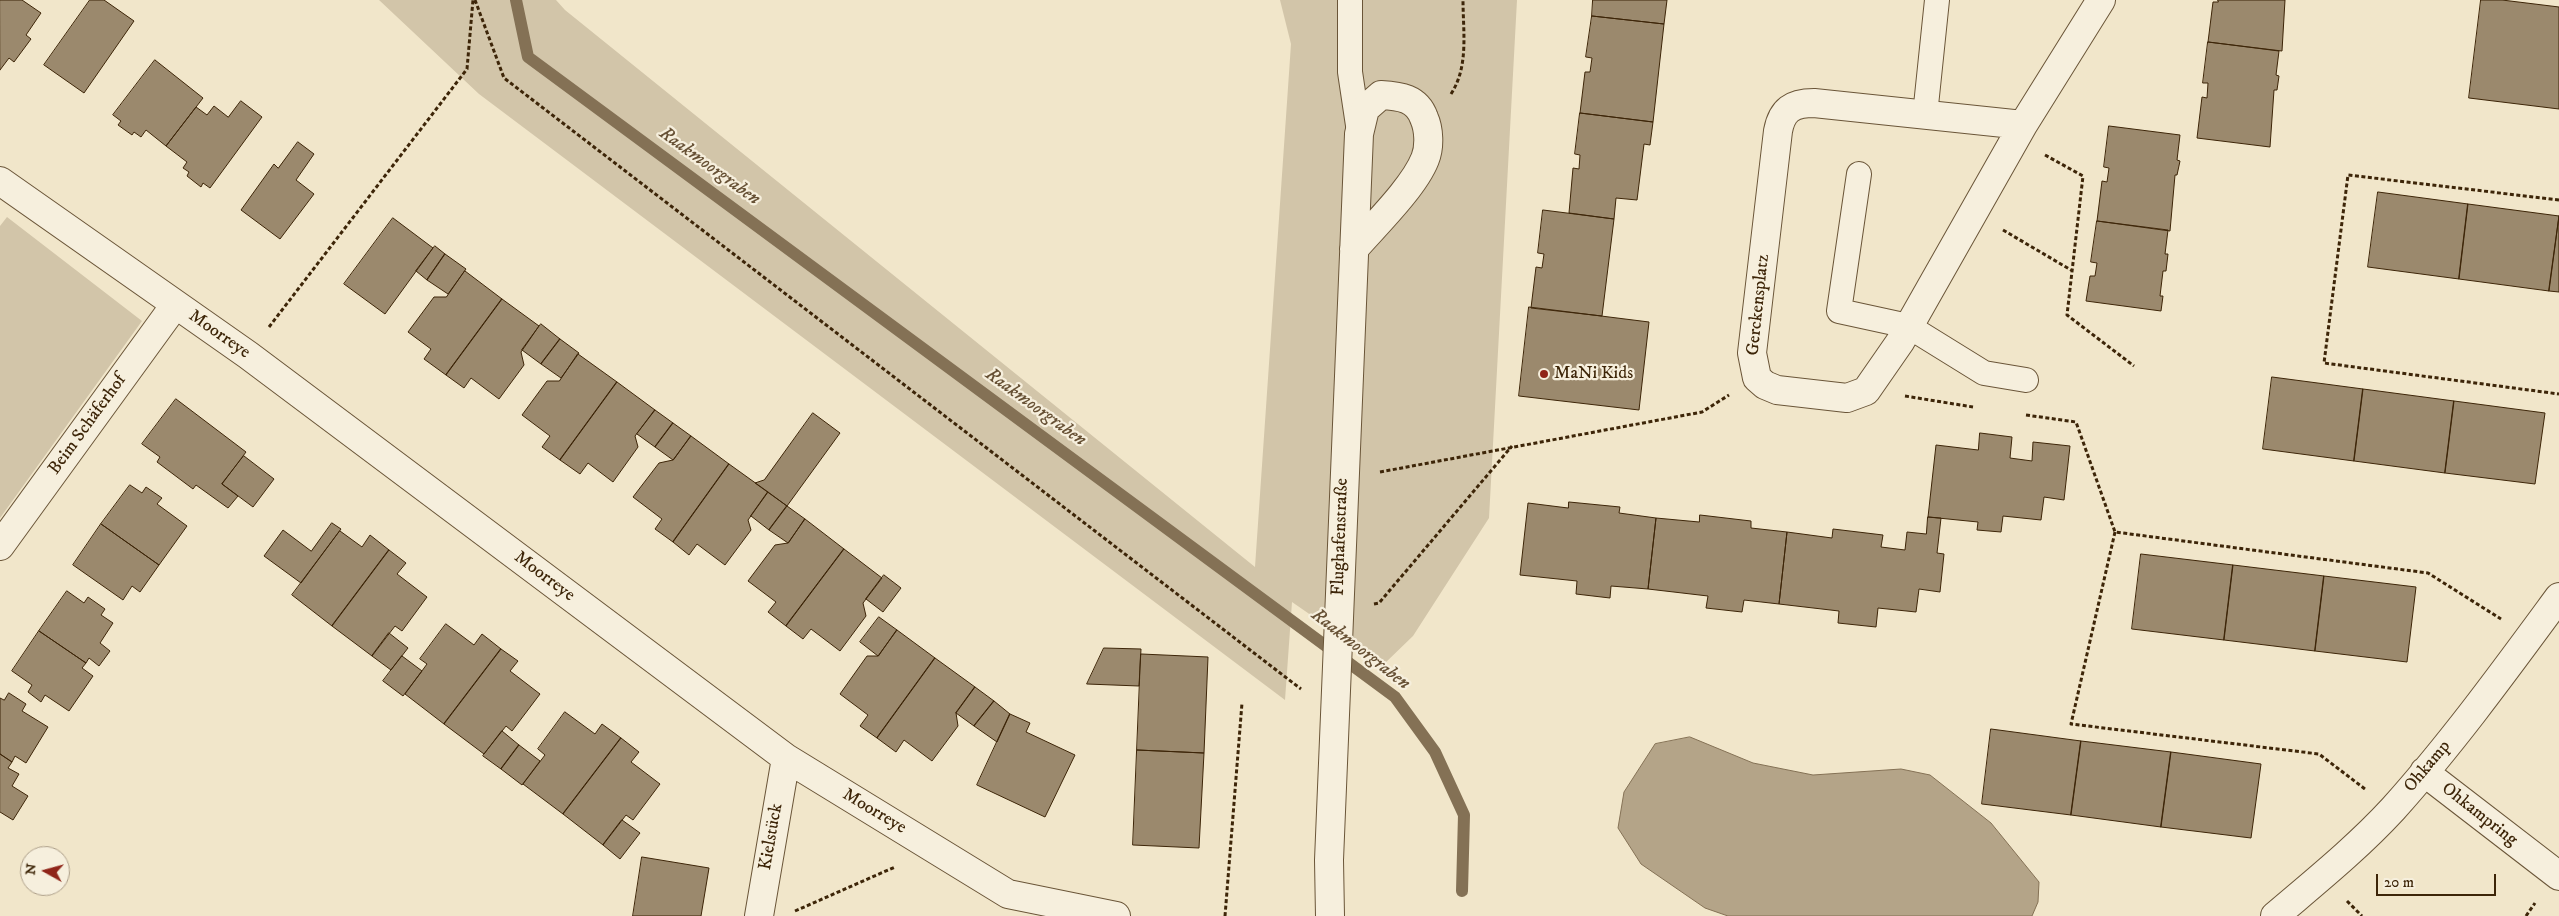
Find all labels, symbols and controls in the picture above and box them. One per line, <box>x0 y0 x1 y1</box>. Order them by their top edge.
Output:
water label: Raakmoorgraben <box>654 123 764 211</box>
street label: Gerckensplatz <box>1743 253 1775 357</box>
street label: Moorreye <box>184 306 254 364</box>
place label: MaNi Kids <box>1554 363 1633 385</box>
water label: Raakmoorgraben <box>980 364 1090 452</box>
marker: MaNi Kids <box>1538 368 1550 380</box>
street label: Beim Schäferhof <box>44 371 132 479</box>
street label: Flughafenstraße <box>1328 478 1354 596</box>
street label: Moorreye <box>509 547 579 607</box>
water label: Raakmoorgraben <box>1306 604 1414 696</box>
street label: Ohkamp <box>2400 737 2456 797</box>
street label: Ohkampring <box>2437 779 2521 851</box>
street label: Moorreye <box>838 785 910 839</box>
street label: Kielstück <box>756 802 788 872</box>
north arrow <box>20 846 70 896</box>
text: N <box>21 862 41 876</box>
scale bar <box>2379 864 2499 896</box>
text: 20 m <box>2384 873 2414 892</box>

